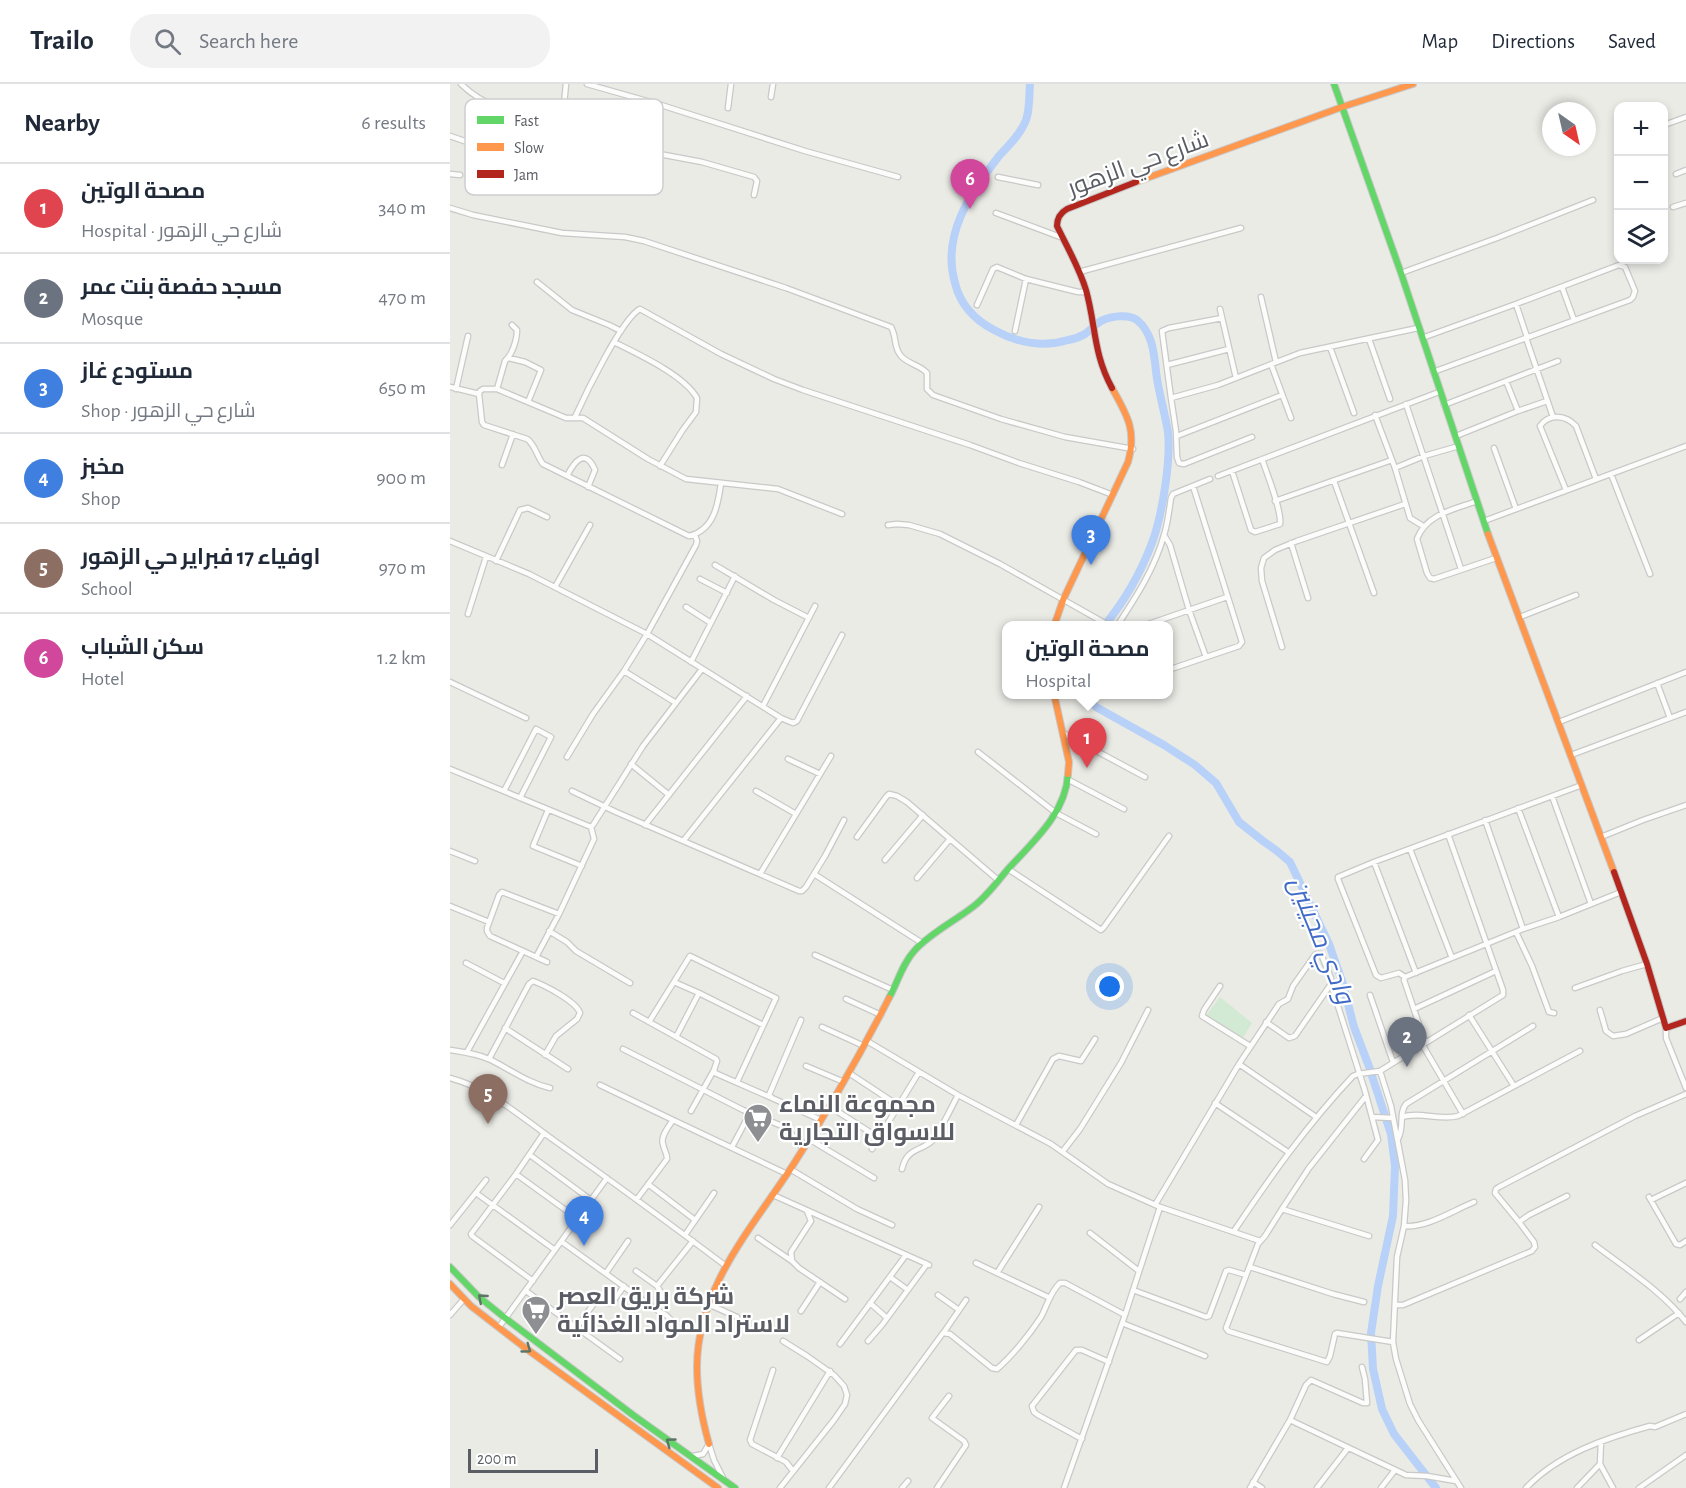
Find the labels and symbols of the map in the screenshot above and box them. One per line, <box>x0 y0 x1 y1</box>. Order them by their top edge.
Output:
legend <box>465 99 663 195</box>
north arrow <box>1542 102 1596 156</box>
text: Fast <box>514 113 539 129</box>
street label: شارع حي الزهور <box>1062 126 1214 207</box>
text: Slow <box>514 140 544 156</box>
pin: 6 <box>950 160 990 209</box>
text: Jam <box>514 167 539 183</box>
pin: 3 <box>1072 516 1110 565</box>
pin: 1 <box>1068 718 1106 768</box>
water label: وادي مجينين <box>1277 873 1359 1012</box>
your location <box>1095 972 1124 1001</box>
pin: 2 <box>1388 1018 1426 1067</box>
pin: 5 <box>468 1074 507 1124</box>
place label: مجموعة النماء للاسواق التجارية <box>779 1093 955 1146</box>
supermarket icon: مجموعة النماء للاسواق التجارية <box>742 1102 774 1144</box>
pin: 4 <box>564 1196 604 1246</box>
place label: شركة بريق العصر لاستراد المواد الغذائية <box>556 1283 790 1338</box>
one-way arrow <box>478 1294 489 1305</box>
supermarket icon: شركة بريق العصر لاستراد المواد الغذائية <box>520 1294 552 1336</box>
one-way arrow <box>520 1342 531 1353</box>
one-way arrow <box>666 1438 677 1449</box>
scale bar <box>468 1446 598 1474</box>

